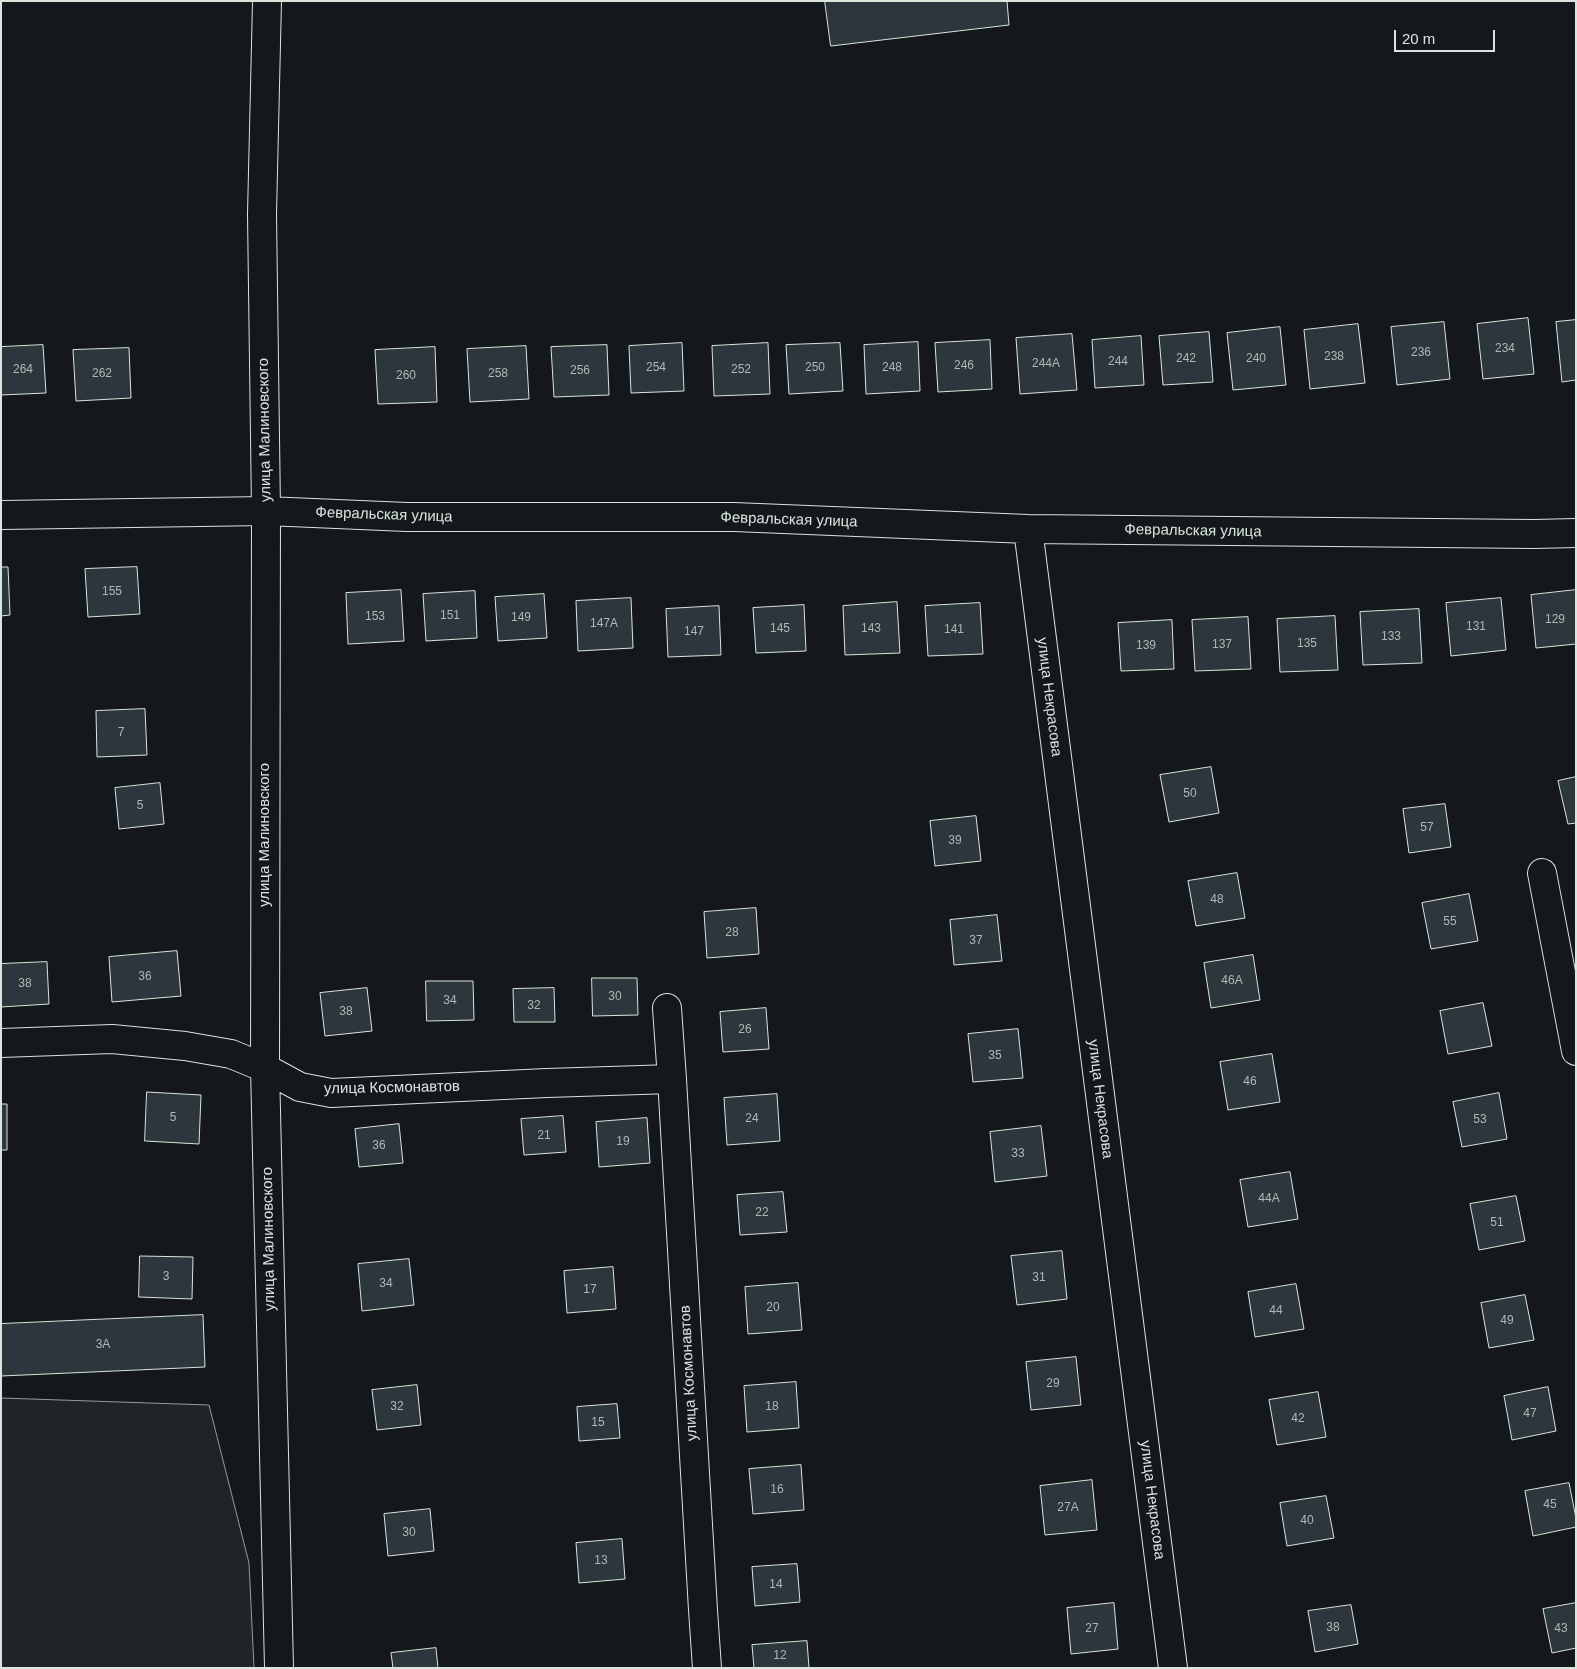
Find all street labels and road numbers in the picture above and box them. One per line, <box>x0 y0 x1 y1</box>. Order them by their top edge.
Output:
street label: улица Малиновского <box>255 358 275 502</box>
street label: Февральская улица <box>315 504 453 526</box>
street label: Февральская улица <box>720 509 858 531</box>
street label: Февральская улица <box>1124 521 1262 541</box>
street label: улица Некрасова <box>1033 636 1065 758</box>
street label: улица Малиновского <box>256 763 274 907</box>
street label: улица Некрасова <box>1084 1038 1116 1160</box>
street label: улица Космонавтов <box>324 1078 460 1098</box>
street label: улица Малиновского <box>259 1167 279 1311</box>
street label: улица Космонавтов <box>676 1305 702 1441</box>
street label: улица Некрасова <box>1136 1439 1168 1561</box>

